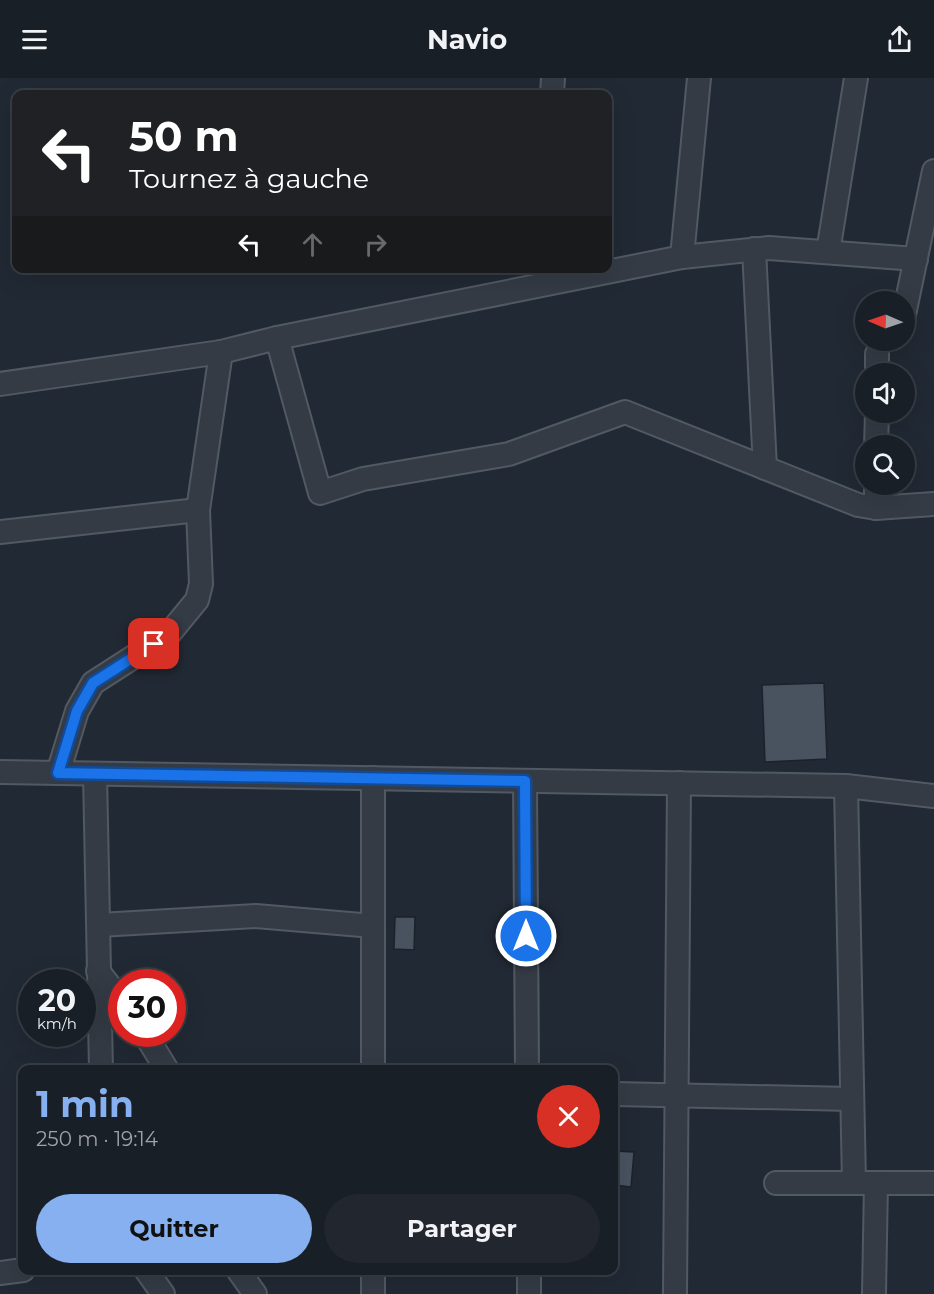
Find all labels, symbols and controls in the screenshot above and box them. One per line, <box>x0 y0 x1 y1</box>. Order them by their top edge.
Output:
icon: menu <box>18 23 51 56</box>
text: Navio <box>427 23 507 56</box>
icon: share <box>883 23 916 56</box>
text: 50 m <box>129 110 238 162</box>
icon: left <box>30 114 108 192</box>
text: Tournez à gauche <box>129 162 369 195</box>
icon: left <box>233 228 266 261</box>
icon: ahead <box>296 228 329 261</box>
icon: right <box>359 228 392 261</box>
north arrow <box>855 291 915 351</box>
map controls <box>855 291 915 495</box>
button: sound <box>855 363 915 423</box>
button: search <box>855 435 915 495</box>
pin <box>128 618 179 669</box>
icon: arrive <box>137 627 170 660</box>
position arrow <box>494 904 558 968</box>
speed limit sign: 30 <box>108 969 186 1047</box>
text: 20 <box>38 982 76 1019</box>
text: km/h <box>37 1014 77 1033</box>
text: 1 min <box>36 1082 134 1126</box>
button: close <box>537 1085 600 1148</box>
text: 250 m · 19:14 <box>36 1127 158 1151</box>
button: Quitter <box>36 1194 312 1263</box>
button: Partager <box>324 1194 600 1263</box>

